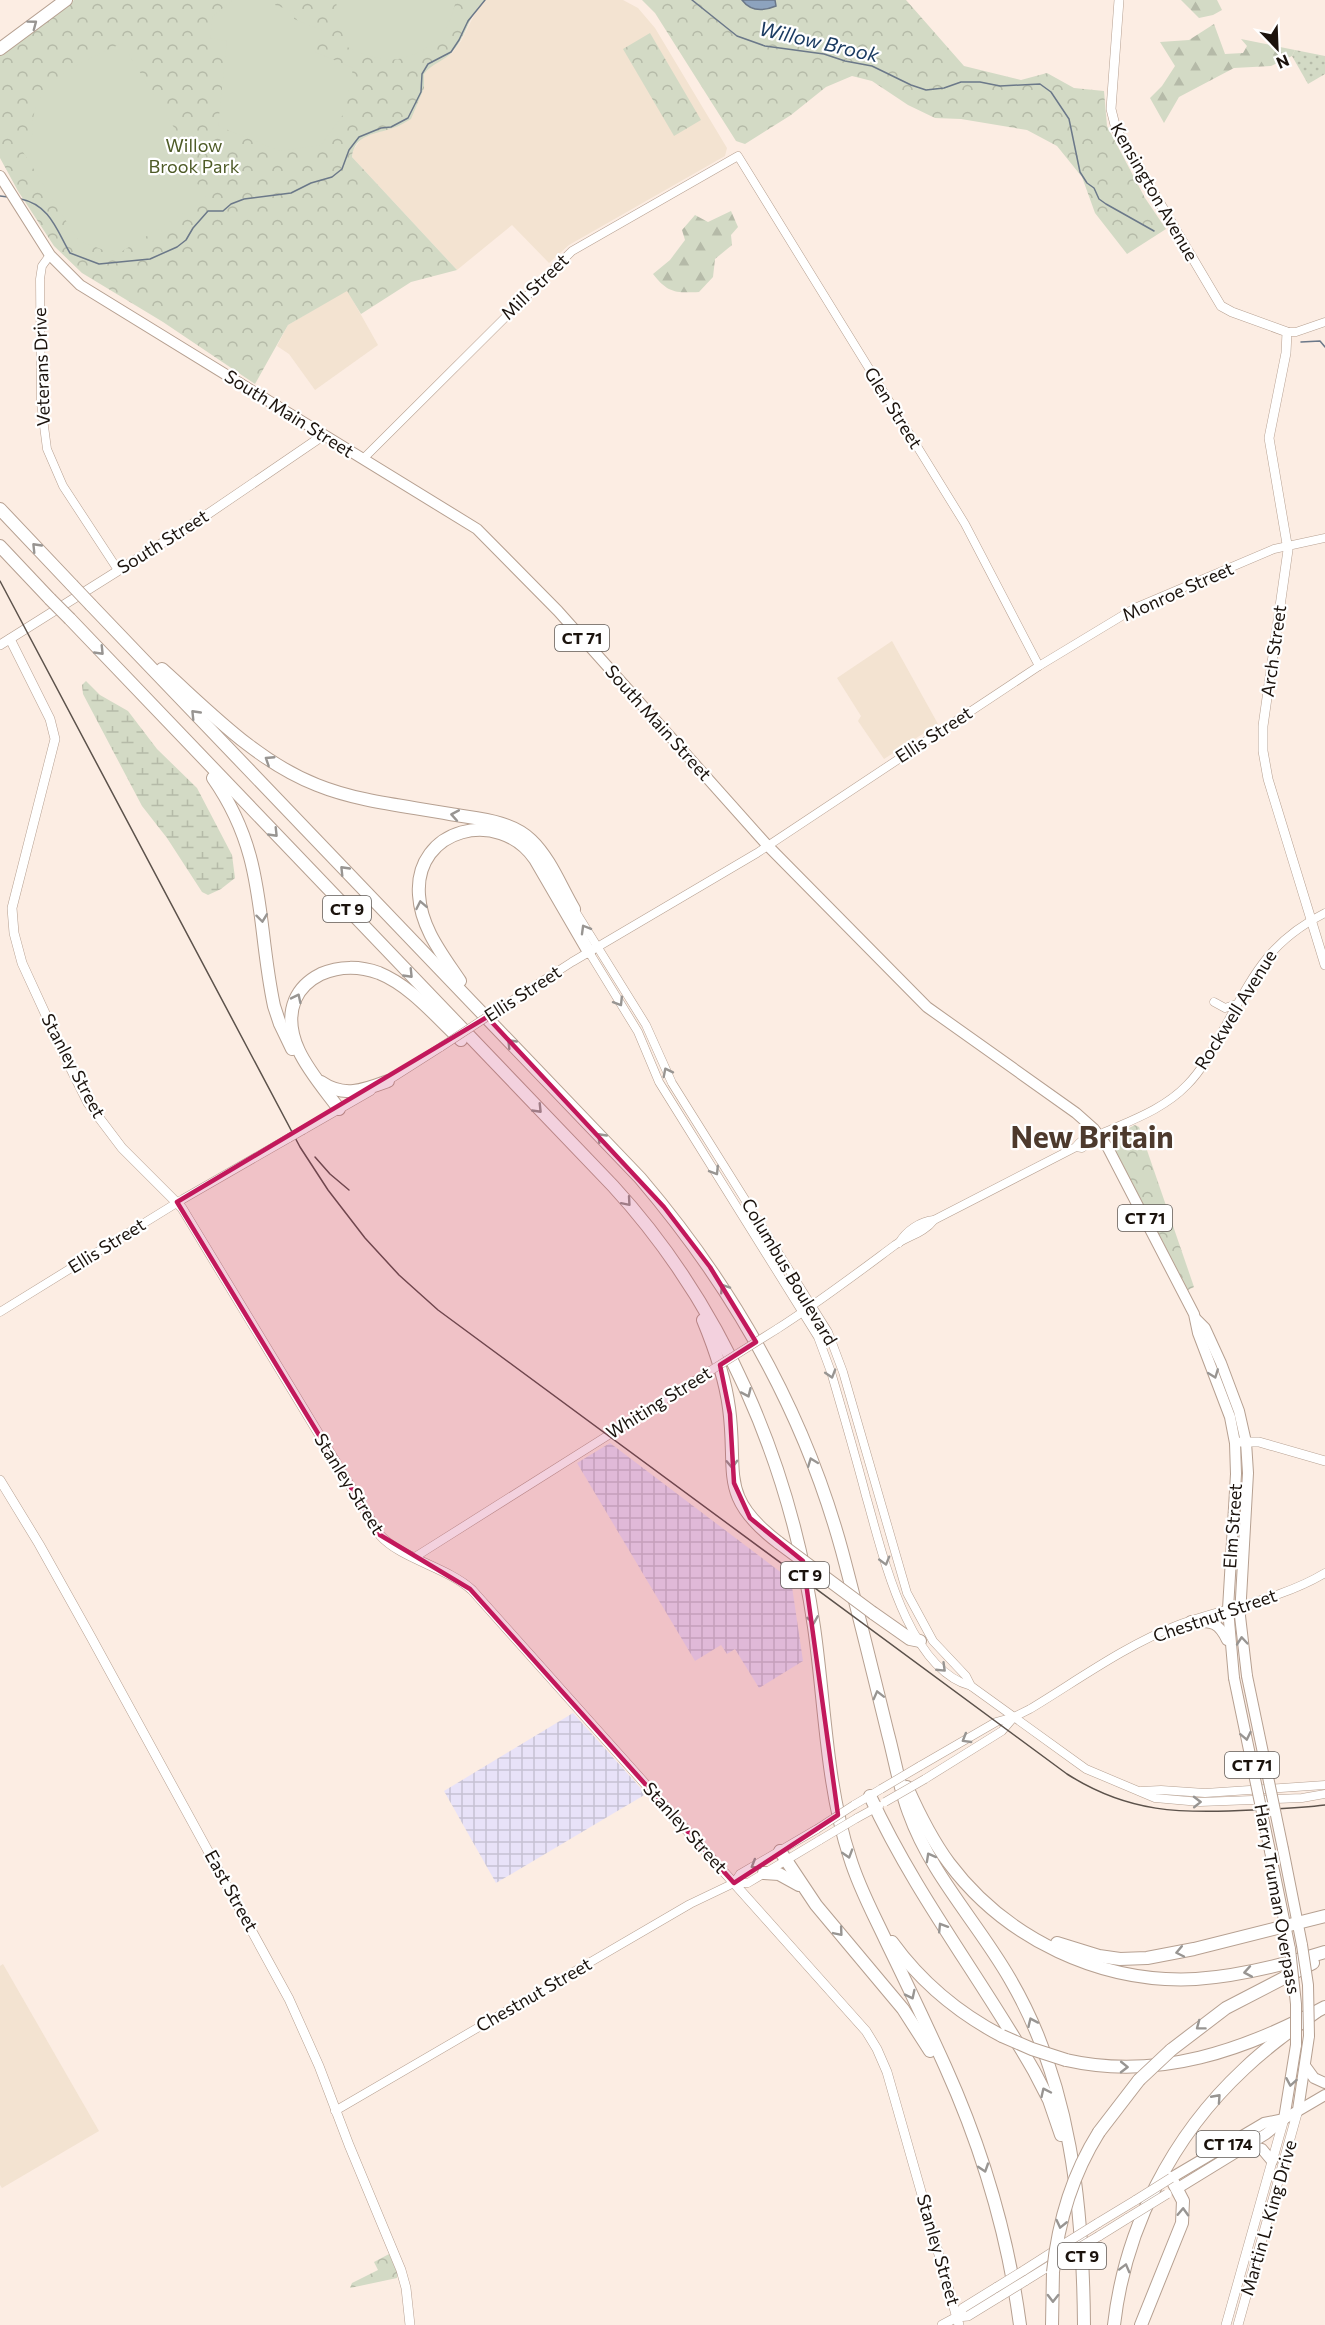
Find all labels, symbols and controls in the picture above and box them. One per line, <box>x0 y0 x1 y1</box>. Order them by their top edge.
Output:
water label: Willow Brook <box>757 16 883 67</box>
north arrow <box>1247 18 1307 78</box>
one-way arrow <box>26 21 37 32</box>
text: N <box>1274 51 1292 73</box>
street label: Kensington Avenue <box>1106 118 1203 265</box>
park label: Willow Brook Park <box>149 134 240 177</box>
street label: Mill Street <box>496 249 573 324</box>
street label: Veterans Drive <box>28 307 54 427</box>
street label: Glen Street <box>860 363 928 452</box>
street label: South Main Street <box>221 365 358 462</box>
street label: South Street <box>113 504 212 578</box>
one-way arrow <box>32 543 43 554</box>
street label: Monroe Street <box>1118 557 1237 625</box>
street label: Arch Street <box>1256 603 1290 698</box>
road number: CT 71 <box>555 625 609 651</box>
one-way arrow <box>93 644 104 654</box>
street label: South Main Street <box>601 660 717 785</box>
street label: Ellis Street <box>891 701 976 767</box>
one-way arrow <box>191 710 202 720</box>
one-way arrow <box>265 757 276 768</box>
one-way arrow <box>450 809 460 821</box>
one-way arrow <box>267 827 278 837</box>
one-way arrow <box>340 866 351 877</box>
road number: CT 9 <box>323 896 371 922</box>
one-way arrow <box>415 901 428 911</box>
one-way arrow <box>256 914 268 923</box>
one-way arrow <box>581 925 593 935</box>
street label: Rockwell Avenue <box>1190 946 1281 1073</box>
street label: Ellis Street <box>480 960 565 1026</box>
one-way arrow <box>401 967 412 978</box>
one-way arrow <box>290 993 302 1004</box>
one-way arrow <box>612 996 624 1006</box>
street label: Stanley Street <box>37 1010 111 1121</box>
one-way arrow <box>508 1040 519 1051</box>
one-way arrow <box>662 1068 674 1079</box>
one-way arrow <box>531 1101 542 1112</box>
district label: New Britain <box>1010 1117 1174 1154</box>
one-way arrow <box>597 1134 608 1144</box>
one-way arrow <box>707 1165 718 1176</box>
street label: Columbus Boulevard <box>737 1194 842 1349</box>
one-way arrow <box>620 1195 631 1206</box>
road number: CT 71 <box>1118 1205 1172 1231</box>
street label: Ellis Street <box>64 1213 149 1278</box>
one-way arrow <box>720 1284 731 1295</box>
street label: Whiting Street <box>602 1361 715 1443</box>
one-way arrow <box>824 1368 836 1378</box>
one-way arrow <box>1207 1368 1219 1379</box>
one-way arrow <box>740 1386 752 1397</box>
street label: Stanley Street <box>310 1429 390 1538</box>
one-way arrow <box>806 1457 819 1468</box>
one-way arrow <box>726 1460 738 1469</box>
street label: Elm Street <box>1218 1483 1246 1569</box>
one-way arrow <box>878 1555 890 1566</box>
road number: CT 9 <box>781 1562 829 1588</box>
street label: Chestnut Street <box>1150 1584 1280 1647</box>
one-way arrow <box>807 1615 819 1624</box>
one-way arrow <box>1236 1636 1249 1645</box>
one-way arrow <box>935 1660 946 1671</box>
one-way arrow <box>873 1690 886 1700</box>
one-way arrow <box>1239 1730 1252 1740</box>
one-way arrow <box>962 1732 972 1743</box>
road number: CT 71 <box>1225 1752 1279 1778</box>
street label: Stanley Street <box>639 1777 732 1877</box>
one-way arrow <box>1193 1796 1202 1808</box>
street label: Harry Truman Overpass <box>1250 1802 1306 1996</box>
street label: East Street <box>200 1846 263 1935</box>
one-way arrow <box>841 1848 853 1859</box>
one-way arrow <box>926 1853 937 1863</box>
one-way arrow <box>751 1858 761 1870</box>
one-way arrow <box>937 1923 949 1933</box>
one-way arrow <box>832 1925 843 1936</box>
one-way arrow <box>1175 1945 1185 1958</box>
street label: Chestnut Street <box>472 1952 595 2036</box>
one-way arrow <box>1243 1965 1253 1978</box>
one-way arrow <box>904 1989 915 2000</box>
one-way arrow <box>1028 2018 1040 2029</box>
one-way arrow <box>1196 2018 1207 2029</box>
one-way arrow <box>1120 2060 1129 2073</box>
one-way arrow <box>1286 2077 1298 2087</box>
one-way arrow <box>1040 2088 1052 2099</box>
one-way arrow <box>1210 2094 1221 2104</box>
road number: CT 174 <box>1196 2131 1260 2157</box>
street label: Martin L. King Drive <box>1235 2137 1301 2298</box>
one-way arrow <box>977 2162 989 2173</box>
street label: Stanley Street <box>913 2191 965 2308</box>
one-way arrow <box>1176 2207 1189 2216</box>
one-way arrow <box>1055 2219 1068 2229</box>
road number: CT 9 <box>1058 2243 1106 2269</box>
one-way arrow <box>1118 2263 1131 2273</box>
one-way arrow <box>1046 2294 1059 2303</box>

